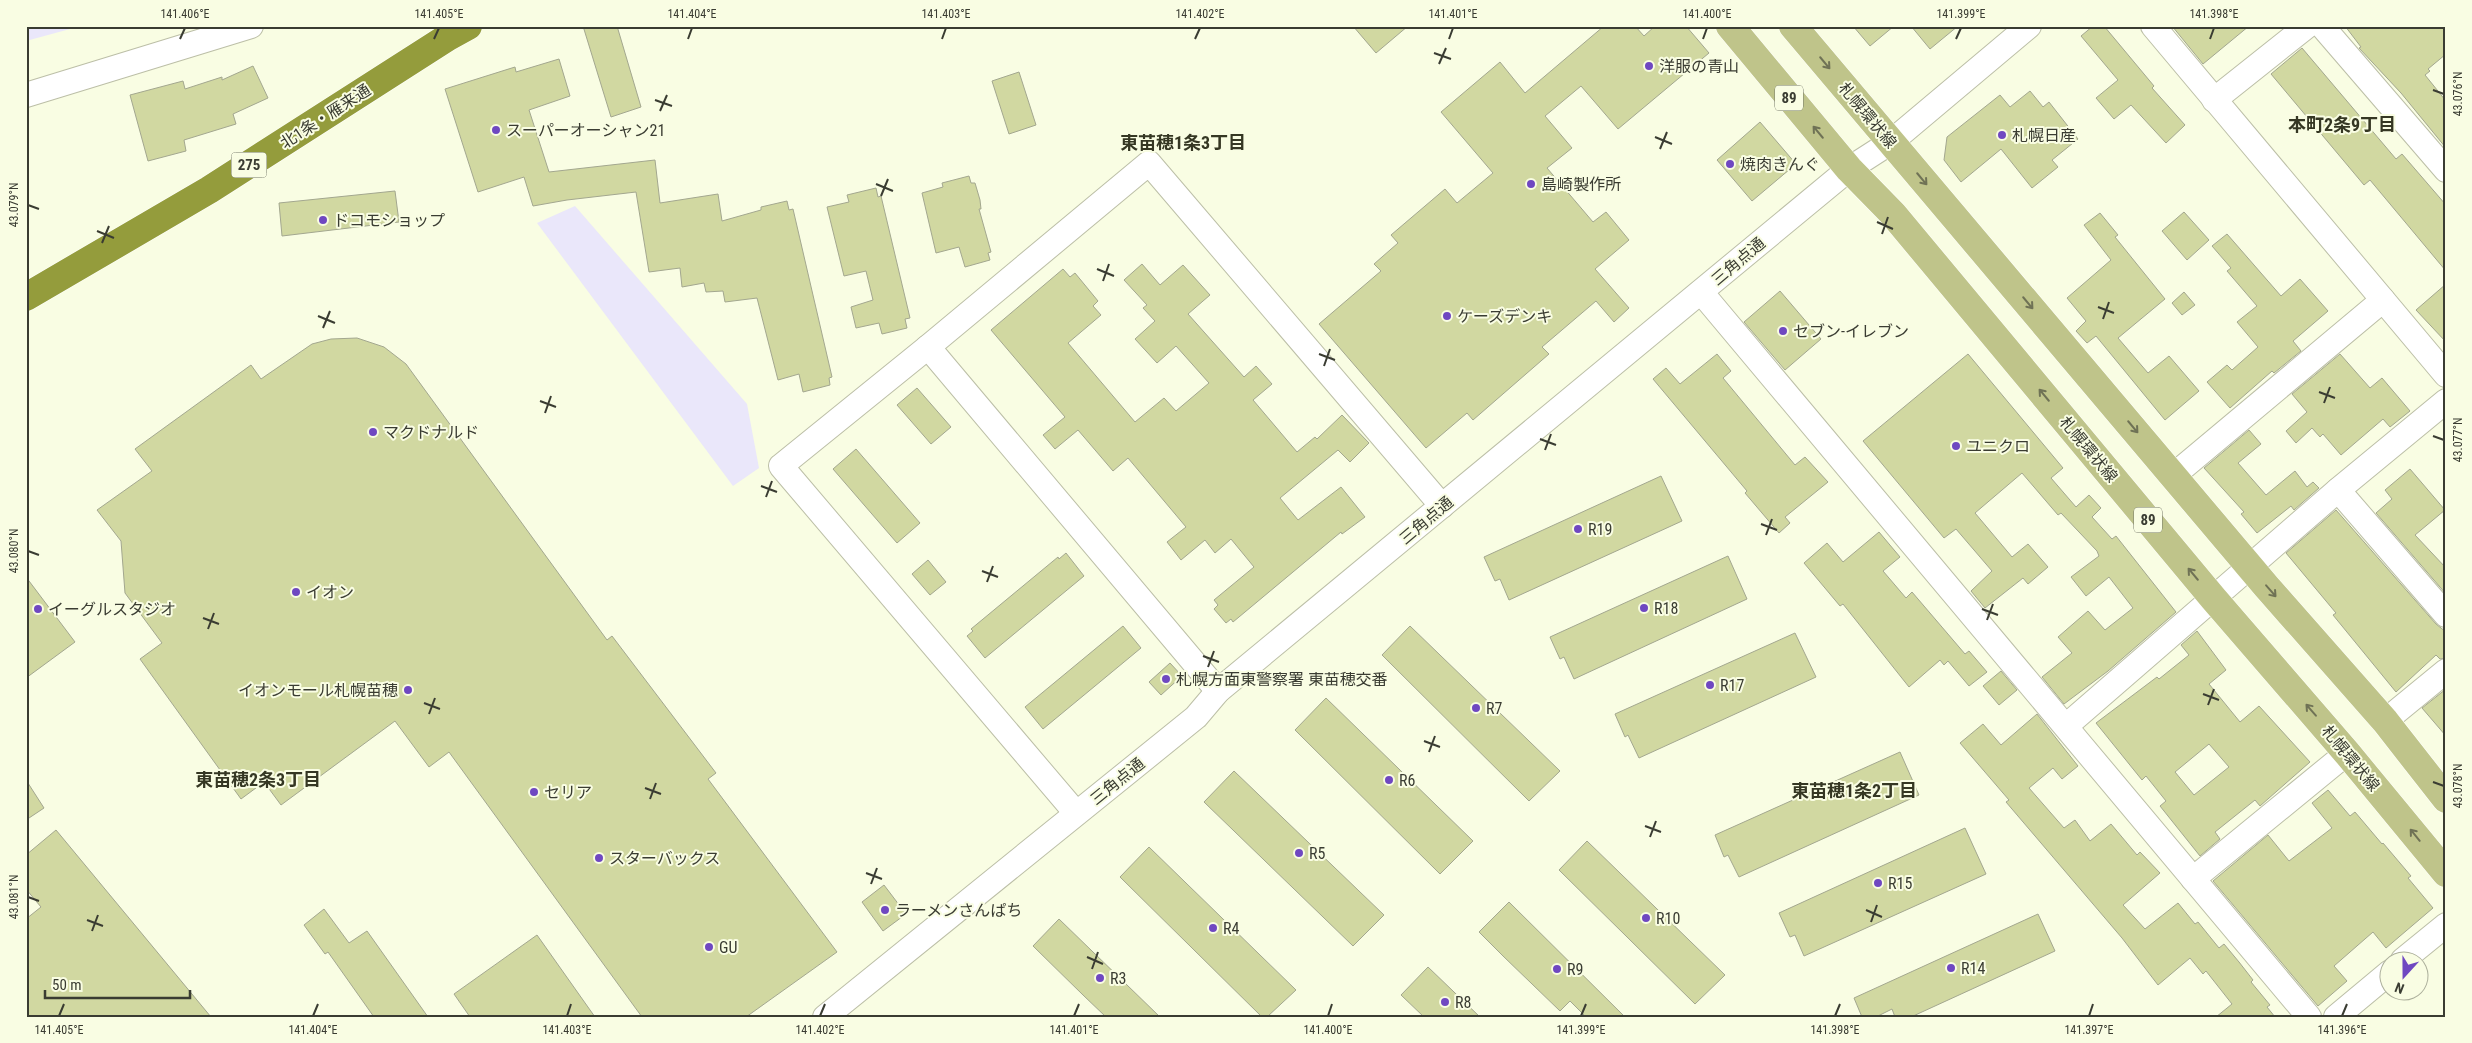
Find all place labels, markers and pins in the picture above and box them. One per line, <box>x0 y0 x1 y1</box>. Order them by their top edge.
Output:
place label: 洋服の青山 <box>1659 57 1739 76</box>
marker: 洋服の青山 <box>1643 60 1655 72</box>
place label: スーパーオーシャン21 <box>506 121 665 140</box>
marker: スーパーオーシャン21 <box>490 124 502 136</box>
place label: 札幌日産 <box>2012 126 2076 145</box>
marker: 札幌日産 <box>1996 129 2008 141</box>
place label: 焼肉きんぐ <box>1740 155 1820 174</box>
marker: 焼肉きんぐ <box>1724 158 1736 170</box>
place label: 島崎製作所 <box>1541 175 1621 194</box>
marker: 島崎製作所 <box>1525 178 1537 190</box>
place label: ドコモショップ <box>333 211 445 230</box>
marker: ドコモショップ <box>317 214 329 226</box>
place label: ケーズデンキ <box>1457 307 1552 326</box>
marker: ケーズデンキ <box>1441 310 1453 322</box>
place label: セブン-イレブン <box>1793 322 1909 341</box>
marker: セブン-イレブン <box>1777 325 1789 337</box>
place label: マクドナルド <box>383 423 479 442</box>
marker: マクドナルド <box>367 426 379 438</box>
place label: ユニクロ <box>1966 437 2030 456</box>
marker: ユニクロ <box>1950 440 1962 452</box>
place label: R19 <box>1588 520 1612 539</box>
marker: R19 <box>1572 523 1584 535</box>
place label: イオン <box>306 583 354 602</box>
marker: イオン <box>290 586 302 598</box>
place label: R18 <box>1654 599 1678 618</box>
place label: イーグルスタジオ <box>48 600 176 619</box>
marker: R18 <box>1638 602 1650 614</box>
marker: イーグルスタジオ <box>32 603 44 615</box>
place label: 札幌方面東警察署 東苗穂交番 <box>1176 670 1388 689</box>
marker: 札幌方面東警察署 東苗穂交番 <box>1160 673 1172 685</box>
place label: R17 <box>1720 676 1744 695</box>
marker: R17 <box>1704 679 1716 691</box>
place label: イオンモール札幌苗穂 <box>238 681 398 700</box>
marker: イオンモール札幌苗穂 <box>402 684 414 696</box>
place label: R7 <box>1486 699 1502 718</box>
marker: R7 <box>1470 702 1482 714</box>
place label: R6 <box>1399 771 1415 790</box>
marker: R6 <box>1383 774 1395 786</box>
place label: セリア <box>544 783 592 802</box>
marker: セリア <box>528 786 540 798</box>
place label: R5 <box>1309 844 1325 863</box>
marker: R5 <box>1293 847 1305 859</box>
place label: スターバックス <box>609 849 720 868</box>
marker: スターバックス <box>593 852 605 864</box>
place label: R15 <box>1888 874 1912 893</box>
marker: R15 <box>1872 877 1884 889</box>
place label: ラーメンさんぱち <box>895 901 1022 920</box>
marker: ラーメンさんぱち <box>879 904 891 916</box>
place label: R10 <box>1656 909 1680 928</box>
marker: R10 <box>1640 912 1652 924</box>
place label: R4 <box>1223 919 1239 938</box>
marker: R4 <box>1207 922 1219 934</box>
place label: GU <box>719 938 737 957</box>
marker: GU <box>703 941 715 953</box>
place label: R14 <box>1961 959 1985 978</box>
place label: R9 <box>1567 960 1583 979</box>
marker: R14 <box>1945 962 1957 974</box>
marker: R9 <box>1551 963 1563 975</box>
place label: R3 <box>1110 969 1126 988</box>
marker: R3 <box>1094 972 1106 984</box>
place label: R8 <box>1455 993 1471 1012</box>
marker: R8 <box>1439 996 1451 1008</box>

